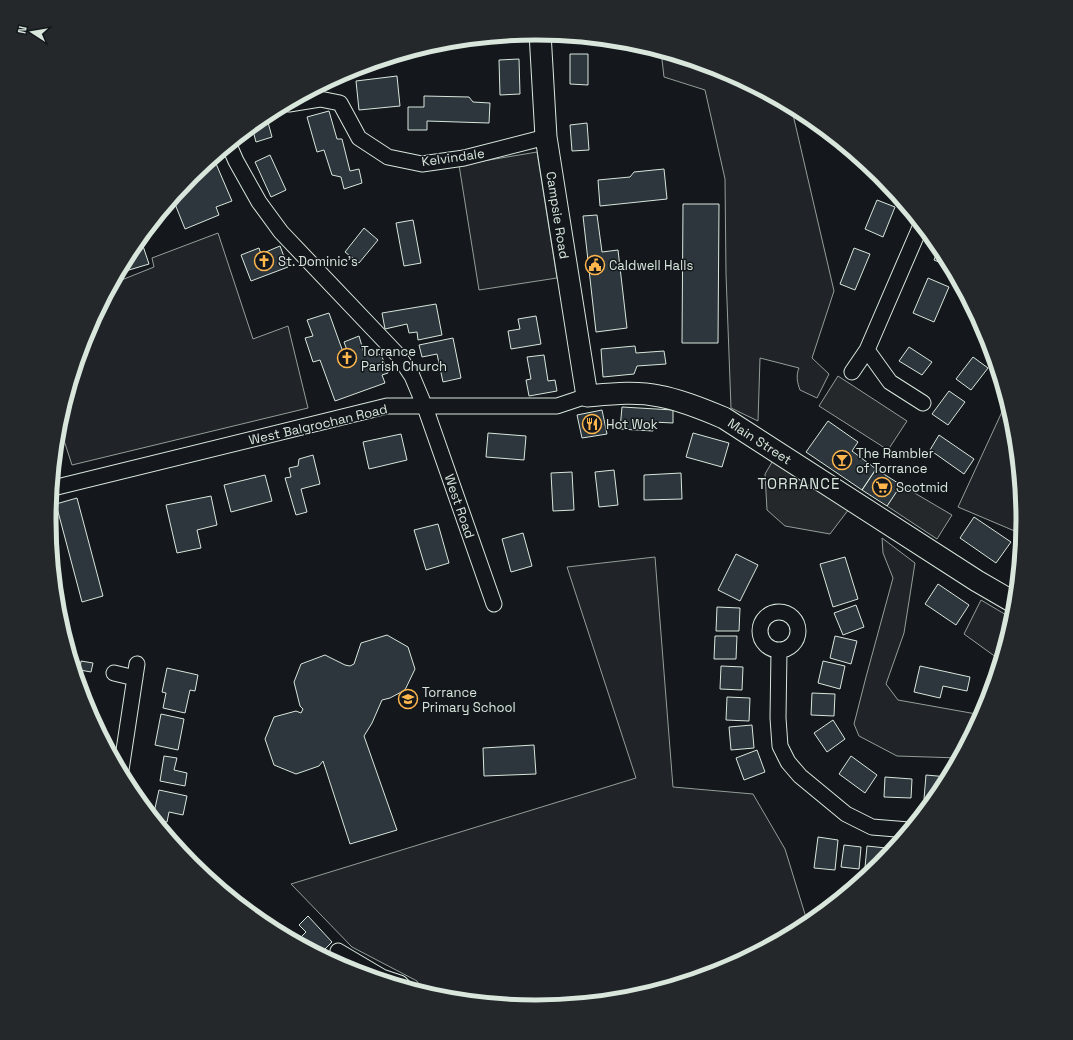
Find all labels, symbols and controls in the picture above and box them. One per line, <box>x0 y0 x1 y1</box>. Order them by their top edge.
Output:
north arrow <box>12 12 52 52</box>
text: N <box>15 25 30 35</box>
street label: Kelvindale <box>420 145 486 170</box>
street label: Campsie Road <box>542 170 573 260</box>
church icon: St. Dominic's <box>253 250 275 272</box>
place label: St. Dominic's <box>278 253 358 270</box>
public building icon: Caldwell Halls <box>584 254 606 276</box>
place label: Caldwell Halls <box>609 257 693 274</box>
place label: Torrance Parish Church <box>361 343 447 375</box>
church icon: Torrance Parish Church <box>336 347 358 369</box>
street label: West Balgrochan Road <box>247 400 389 449</box>
restaurant icon: Hot Wok <box>581 413 603 435</box>
street label: Main Street <box>725 414 795 468</box>
place label: Hot Wok <box>606 416 658 433</box>
place label: The Rambler of Torrance <box>856 445 934 477</box>
bar icon: The Rambler of Torrance <box>831 449 853 471</box>
street label: West Road <box>441 472 478 541</box>
district label: TORRANCE <box>758 474 840 493</box>
supermarket icon: Scotmid <box>871 476 893 498</box>
place label: Scotmid <box>896 479 948 496</box>
place label: Torrance Primary School <box>422 684 516 716</box>
school or university icon: Torrance Primary School <box>397 688 419 710</box>

